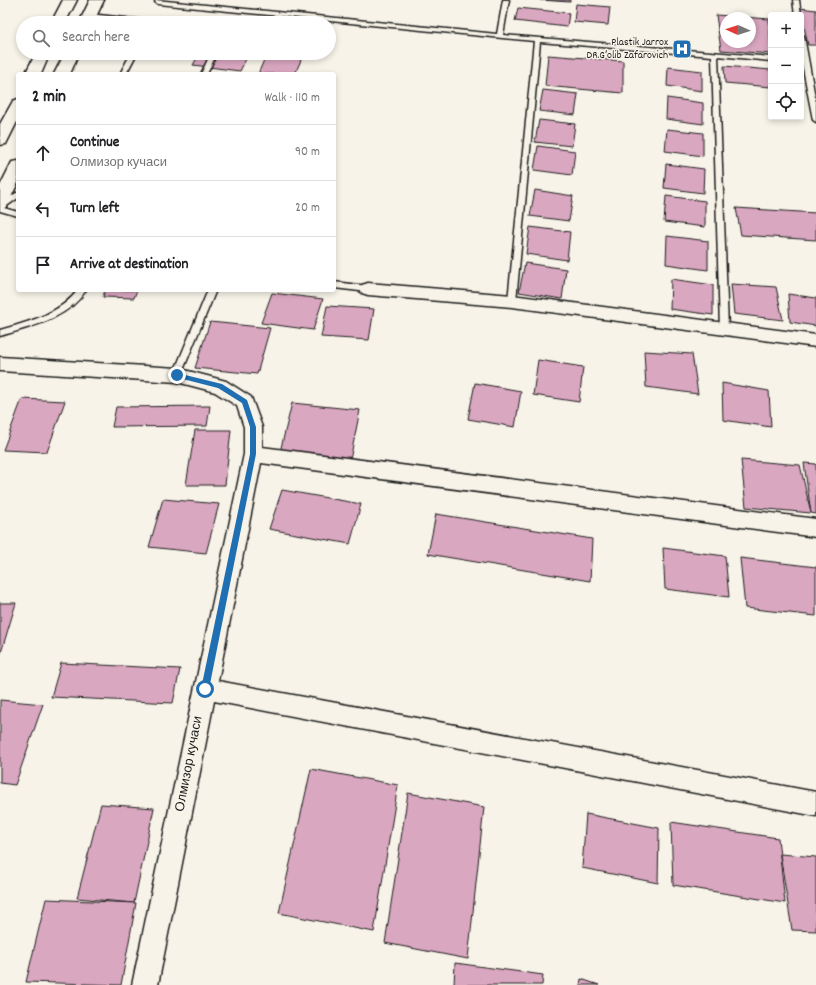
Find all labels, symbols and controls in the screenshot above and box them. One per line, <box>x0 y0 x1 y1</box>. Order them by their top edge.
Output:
north arrow <box>720 12 756 48</box>
map controls <box>768 12 804 120</box>
button: + <box>768 12 804 48</box>
search box <box>16 16 336 60</box>
icon: search <box>30 27 52 49</box>
text: Search here <box>62 27 130 49</box>
place label: Plastik Jarrox DR.G’olib Zafarovich <box>587 35 668 64</box>
hospital icon: Plastik Jarrox DR.G’olib Zafarovich <box>671 38 693 60</box>
button: − <box>768 48 804 84</box>
button: locate <box>768 84 804 120</box>
text: 2 min <box>32 86 66 110</box>
text: Walk · 110 m <box>264 89 320 108</box>
text: Continue <box>70 132 119 154</box>
icon: ahead <box>32 142 54 164</box>
text: 90 m <box>295 143 320 162</box>
text: Олмизор кучаси <box>70 154 167 173</box>
icon: left <box>32 198 54 220</box>
text: Turn left <box>70 198 119 220</box>
text: 20 m <box>295 199 320 218</box>
icon: arrive <box>32 254 54 276</box>
text: Arrive at destination <box>70 254 188 276</box>
route end <box>168 366 186 384</box>
route start <box>196 680 214 698</box>
street label: Олмизор кучаси <box>171 715 209 813</box>

